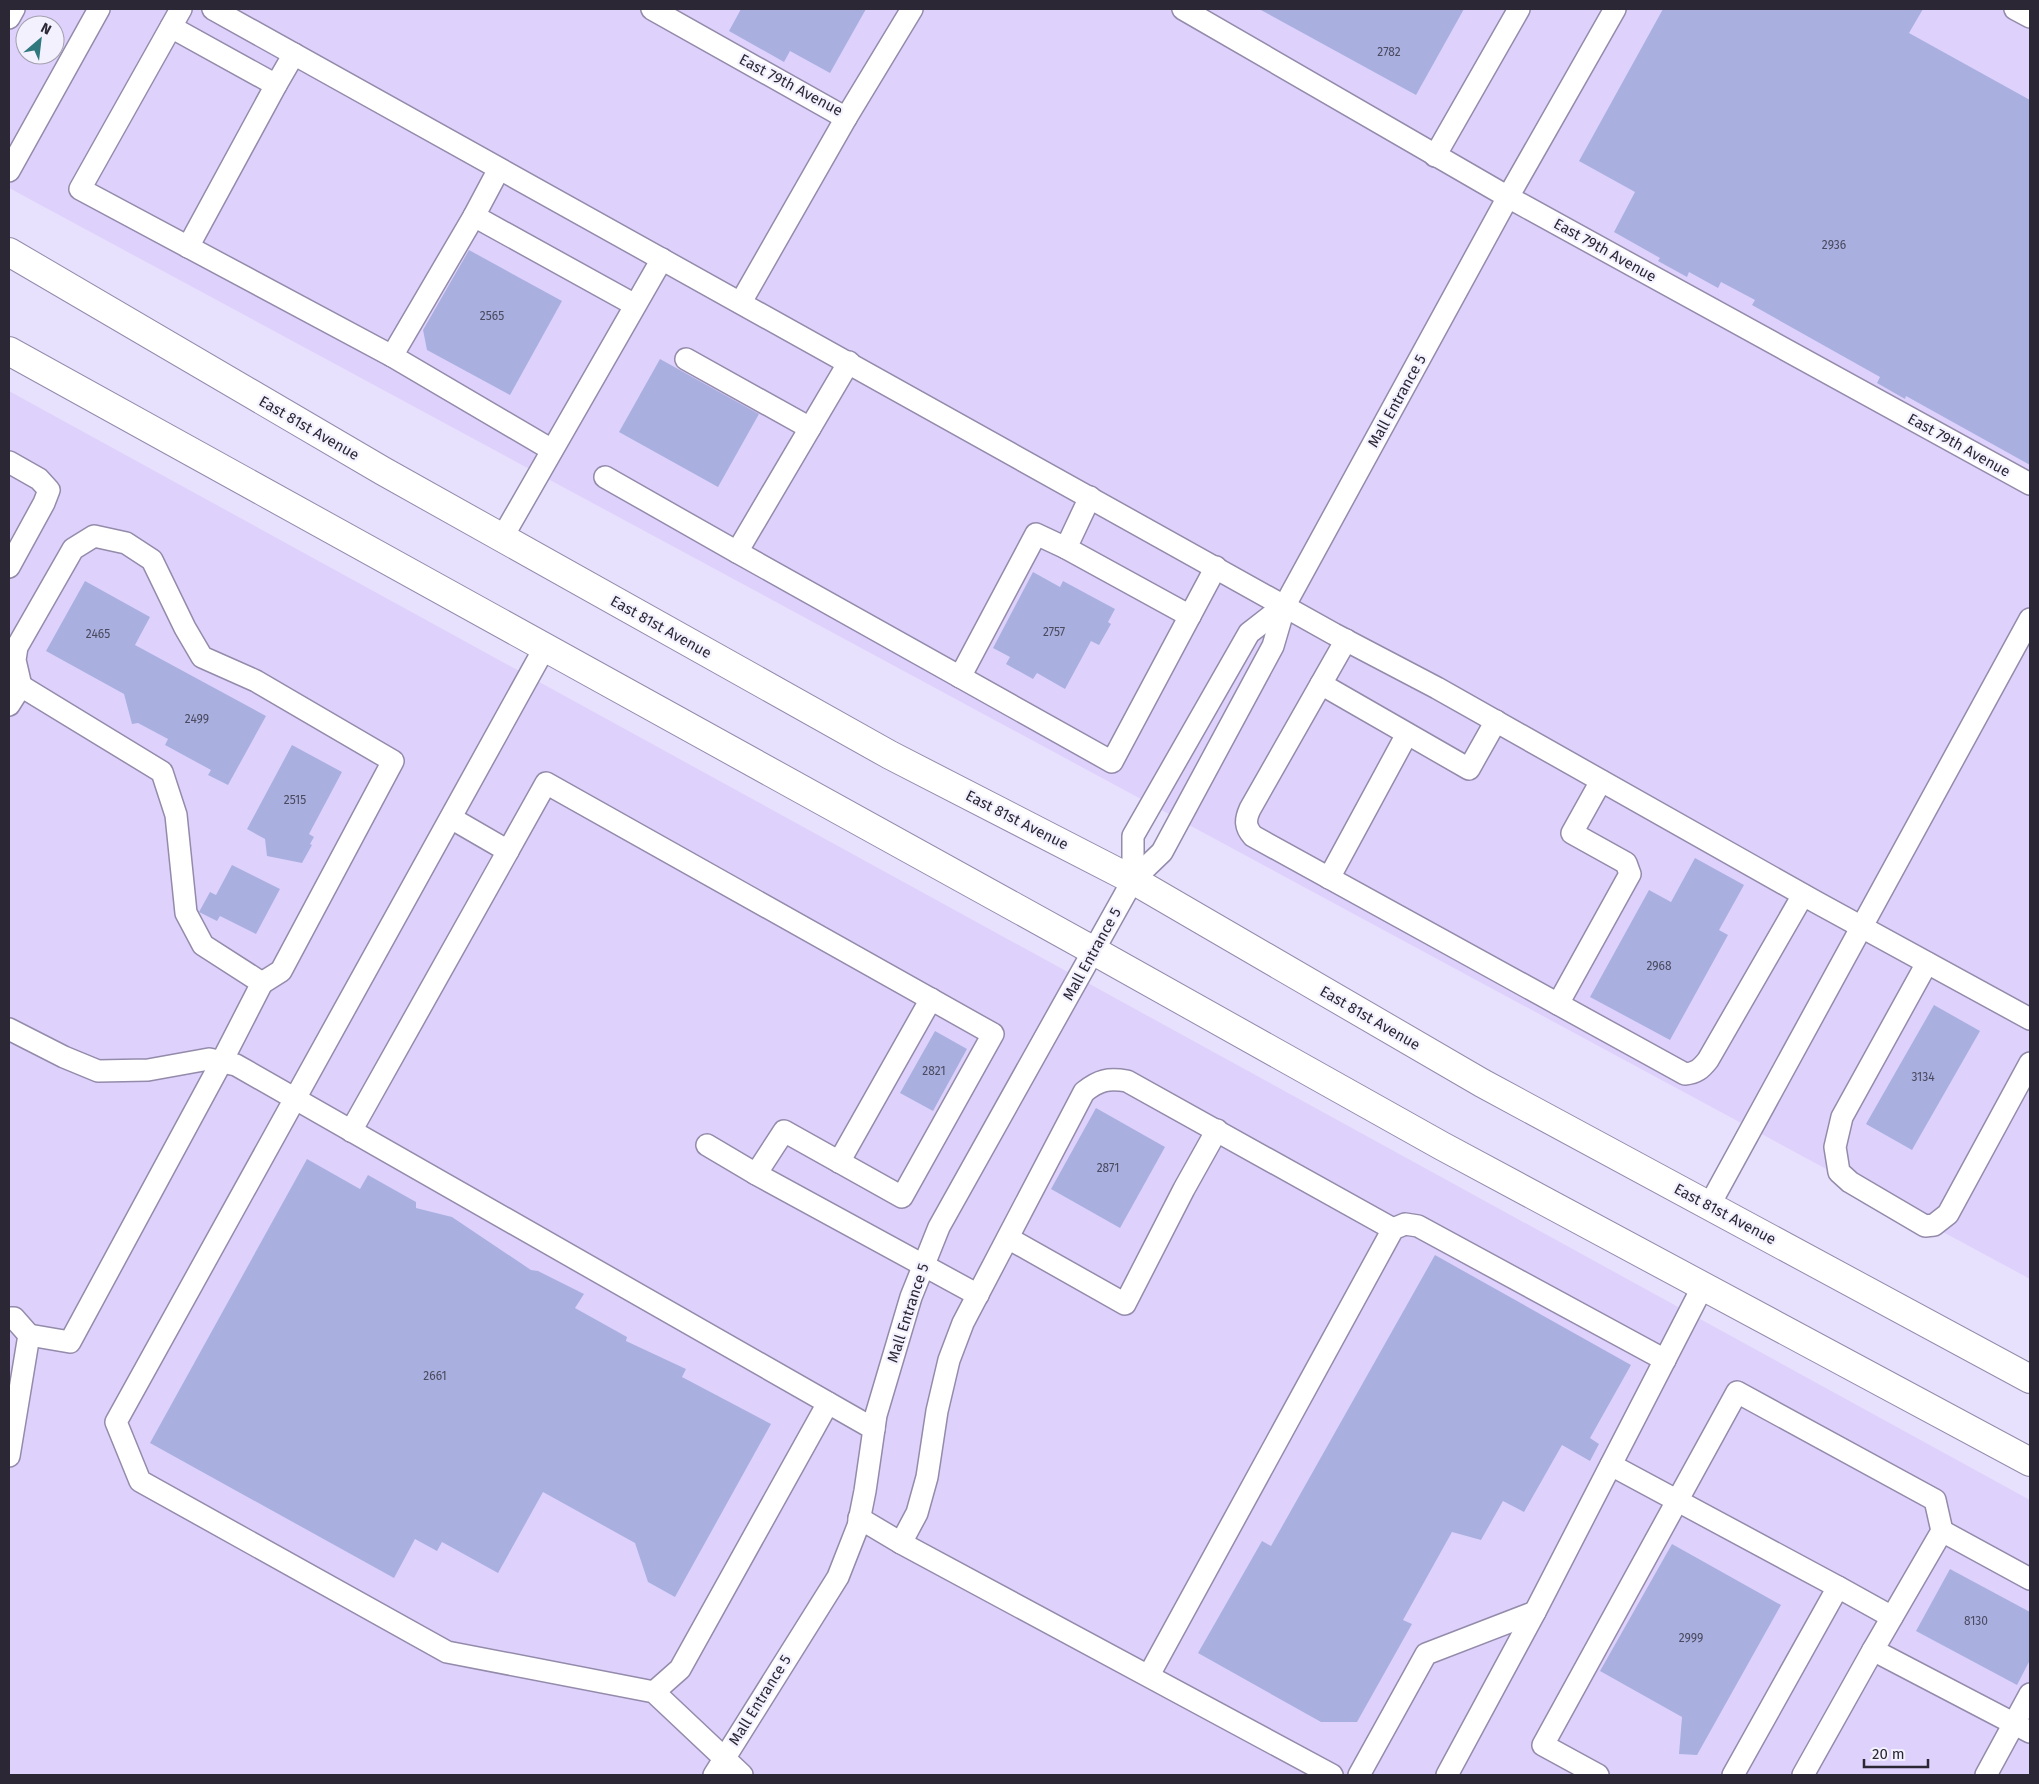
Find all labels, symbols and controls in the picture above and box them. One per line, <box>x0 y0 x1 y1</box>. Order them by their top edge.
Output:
north arrow <box>15 15 65 65</box>
text: N <box>38 19 54 39</box>
house number: 2782 <box>1377 45 1401 59</box>
street label: East 79th Avenue <box>736 50 846 120</box>
street label: East 79th Avenue <box>1551 214 1659 286</box>
house number: 2936 <box>1822 238 1846 252</box>
house number: 2565 <box>480 309 504 323</box>
street label: Mall Entrance 5 <box>1364 351 1430 451</box>
street label: East 81st Avenue <box>256 392 362 464</box>
street label: East 79th Avenue <box>1905 409 2013 481</box>
street label: East 81st Avenue <box>607 592 715 662</box>
house number: 2757 <box>1043 625 1065 639</box>
house number: 2465 <box>86 627 110 641</box>
house number: 2499 <box>185 712 209 726</box>
street label: East 81st Avenue <box>963 786 1071 854</box>
house number: 2515 <box>284 793 306 807</box>
street label: Mall Entrance 5 <box>1059 904 1125 1004</box>
house number: 2968 <box>1646 959 1672 973</box>
street label: East 81st Avenue <box>1317 982 1423 1054</box>
house number: 2821 <box>922 1064 946 1078</box>
house number: 3134 <box>1911 1070 1935 1084</box>
house number: 2871 <box>1097 1161 1119 1175</box>
street label: East 81st Avenue <box>1671 1180 1779 1248</box>
street label: Mall Entrance 5 <box>883 1261 933 1365</box>
house number: 2661 <box>423 1369 447 1383</box>
house number: 8130 <box>1964 1614 1988 1628</box>
house number: 2999 <box>1679 1631 1703 1645</box>
street label: Mall Entrance 5 <box>725 1651 795 1749</box>
scale bar <box>1864 1736 1928 1768</box>
text: 20 m <box>1872 1745 1905 1763</box>

